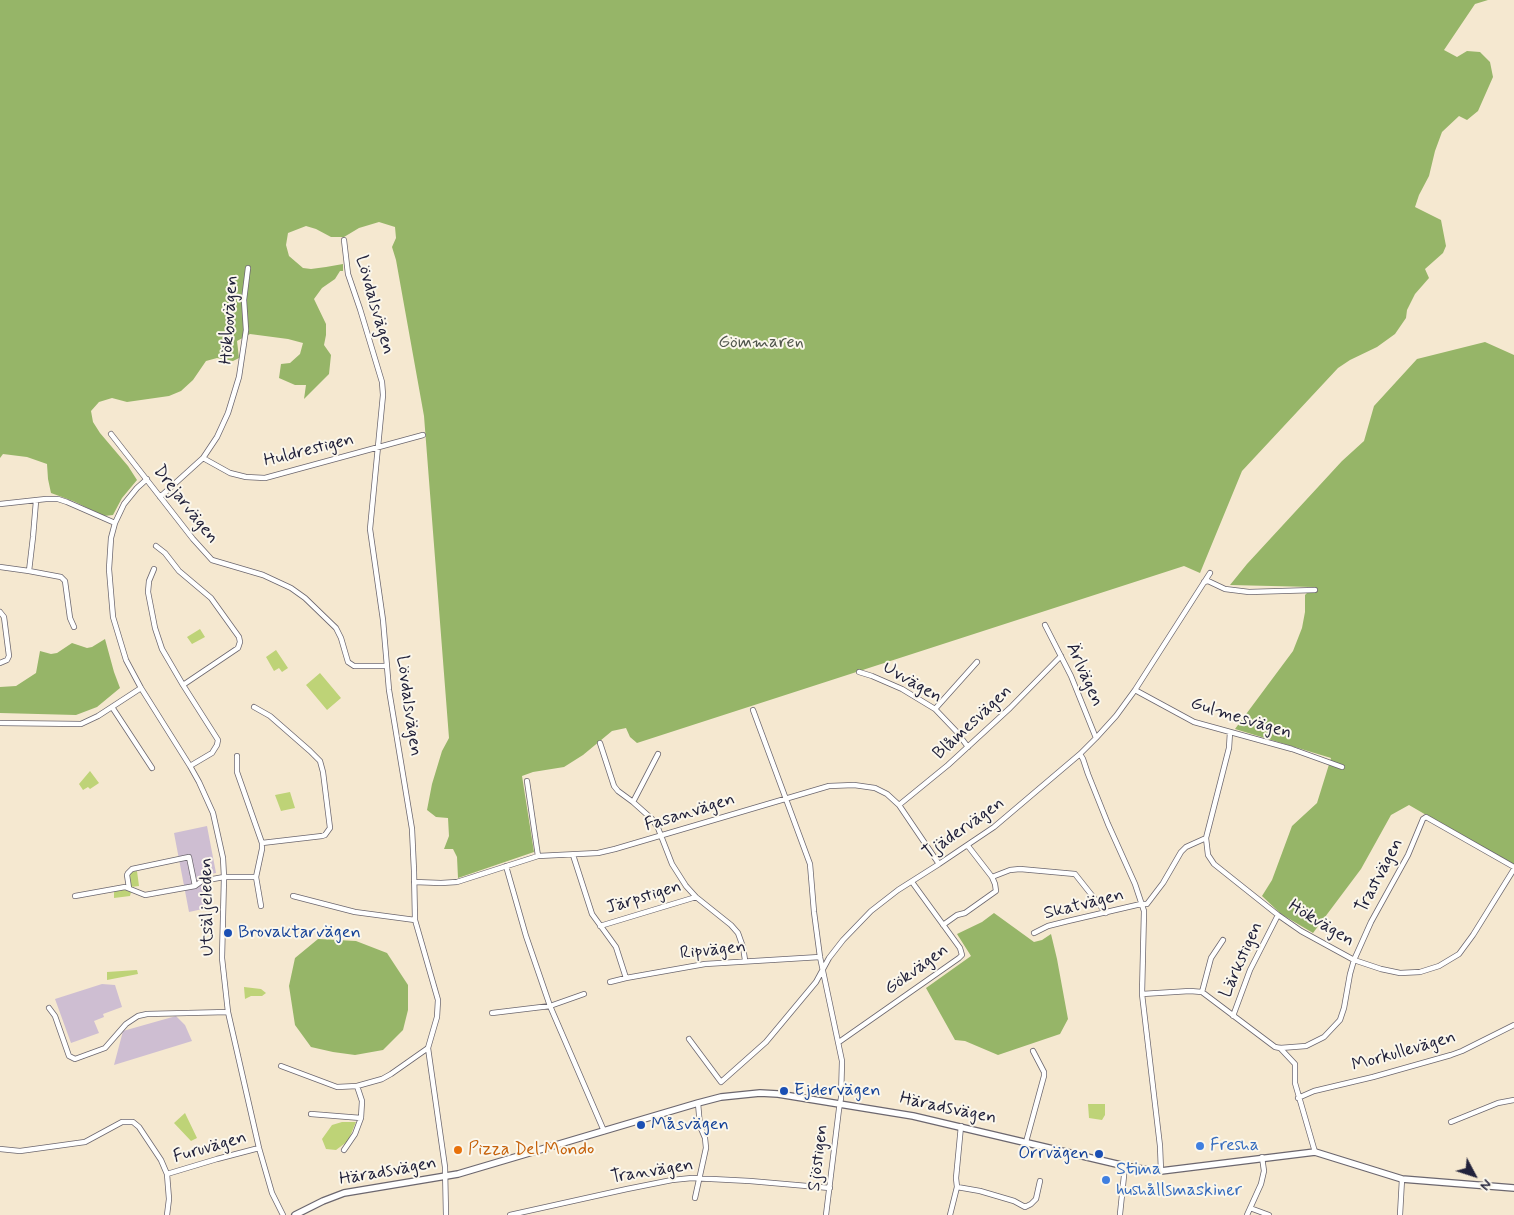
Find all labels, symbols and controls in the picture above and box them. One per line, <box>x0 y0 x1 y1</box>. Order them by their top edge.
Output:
street label: Lövdalsvägen <box>350 253 398 357</box>
street label: Hökbovägen <box>216 275 244 365</box>
park label: Gömmaren <box>718 332 804 354</box>
street label: Huldrestigen <box>262 429 356 473</box>
street label: Drejarvägen <box>148 461 222 549</box>
street label: Ärlvägen <box>1060 640 1108 710</box>
street label: Lövdalsvägen <box>390 654 426 758</box>
street label: Uvvägen <box>879 657 945 709</box>
street label: Blåmesvägen <box>929 681 1017 765</box>
street label: Gulmesvägen <box>1188 693 1294 745</box>
street label: Fasanvägen <box>642 789 738 837</box>
street label: Tjädervägen <box>919 793 1009 865</box>
street label: Trastvägen <box>1351 835 1409 917</box>
street label: Utsäljeleden <box>196 857 220 957</box>
street label: Järpstigen <box>604 876 684 920</box>
street label: Skatvägen <box>1042 885 1126 925</box>
street label: Hökvägen <box>1284 896 1358 952</box>
street label: Lärkstigen <box>1216 919 1268 1001</box>
place label: Brovaktarvägen <box>238 922 361 944</box>
marker: Brovaktarvägen <box>222 927 234 939</box>
street label: Ripvägen <box>679 937 747 965</box>
street label: Gökvägen <box>881 940 953 1000</box>
street label: Morkullevägen <box>1350 1027 1458 1077</box>
place label: Ejdervägen <box>794 1080 881 1102</box>
marker: Ejdervägen <box>778 1085 790 1097</box>
street label: Häradsvägen <box>898 1088 998 1130</box>
place label: Måsvägen <box>651 1114 729 1136</box>
marker: Måsvägen <box>635 1119 647 1131</box>
street label: Sjöstigen <box>804 1123 834 1193</box>
street label: Furuvägen <box>171 1127 249 1169</box>
place label: Fresha <box>1210 1135 1259 1157</box>
place label: Pizza Del Mondo <box>468 1139 594 1161</box>
marker: Fresha <box>1194 1140 1206 1152</box>
place label: Orrvägen <box>1018 1143 1089 1165</box>
marker: Pizza Del Mondo <box>452 1144 464 1156</box>
marker: Orrvägen <box>1093 1148 1105 1160</box>
north arrow <box>1449 1150 1499 1200</box>
street label: Häradsvägen <box>338 1153 438 1191</box>
street label: Tranvägen <box>609 1155 695 1189</box>
place label: Stima hushållsmaskiner <box>1116 1159 1242 1202</box>
marker: Stima hushållsmaskiner <box>1100 1174 1112 1186</box>
text: N <box>1476 1175 1495 1194</box>

